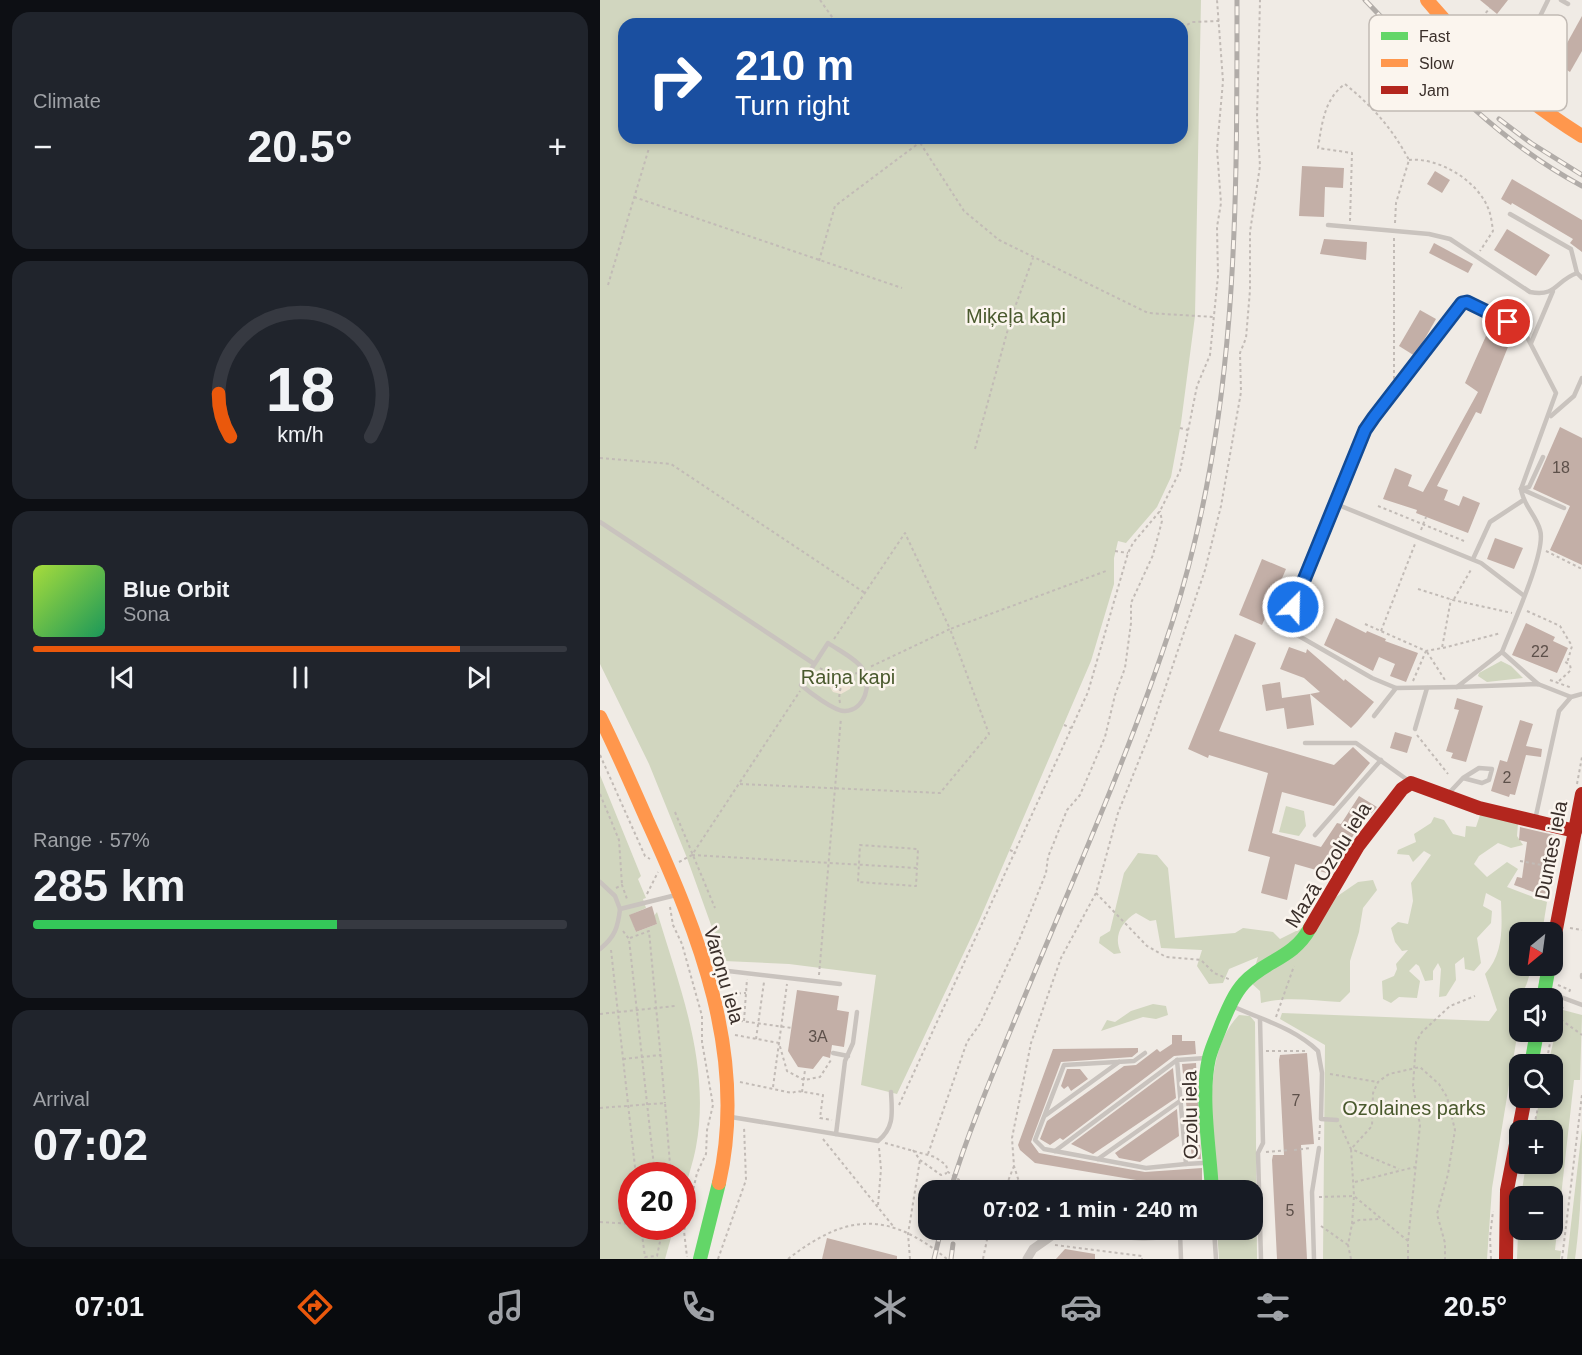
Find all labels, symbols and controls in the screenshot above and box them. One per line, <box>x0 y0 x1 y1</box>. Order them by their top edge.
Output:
legend <box>1369 15 1567 111</box>
text: Fast <box>1419 28 1451 45</box>
icon: right <box>636 42 714 120</box>
text: 210 m <box>735 42 854 89</box>
text: Slow <box>1419 55 1454 72</box>
text: Jam <box>1419 82 1449 99</box>
text: Climate <box>33 90 101 112</box>
text: Turn right <box>735 91 850 121</box>
text: 20.5° <box>247 121 353 172</box>
text: − <box>33 128 52 165</box>
text: + <box>548 128 567 165</box>
pin <box>1482 296 1533 347</box>
park label: Miķeļa kapi <box>966 305 1066 327</box>
icon: arrive <box>1491 305 1524 338</box>
text: 18 <box>265 355 335 424</box>
text: km/h <box>277 424 323 448</box>
house number: 18 <box>1552 459 1570 476</box>
position arrow <box>1261 575 1325 639</box>
text: Blue Orbit <box>123 577 229 602</box>
text: Sona <box>123 603 170 625</box>
house number: 22 <box>1531 643 1549 660</box>
icon: previous <box>106 661 139 694</box>
icon: pause <box>284 661 317 694</box>
icon: next <box>462 661 495 694</box>
park label: Raiņa kapi <box>801 666 895 688</box>
house number: 2 <box>1503 769 1512 786</box>
street label: Mazā Ozolu iela <box>1281 798 1376 932</box>
street label: Duntes iela <box>1531 798 1572 901</box>
text: Range · 57% <box>33 829 150 851</box>
text: 285 km <box>33 860 186 911</box>
north arrow <box>1509 922 1563 976</box>
map controls <box>1509 922 1563 1240</box>
street label: Varoņu iela <box>700 924 749 1027</box>
button: sound <box>1509 988 1563 1042</box>
house number: 3A <box>808 1028 828 1045</box>
button: search <box>1509 1054 1563 1108</box>
street label: Ozolu iela <box>1178 1069 1202 1160</box>
text: Arrival <box>33 1088 90 1110</box>
house number: 7 <box>1292 1092 1301 1109</box>
park label: Ozolaines parks <box>1342 1097 1486 1119</box>
text: 07:02 <box>33 1119 148 1170</box>
button: + <box>1509 1120 1563 1174</box>
speed limit sign: 20 <box>618 1162 696 1240</box>
button: − <box>1509 1186 1563 1240</box>
text: 07:02 · 1 min · 240 m <box>983 1197 1198 1222</box>
house number: 5 <box>1286 1202 1295 1219</box>
icon: directions <box>294 1286 336 1328</box>
icon: music <box>485 1286 527 1328</box>
icon: phone <box>677 1286 719 1328</box>
icon: climate <box>869 1286 911 1328</box>
icon: car <box>1060 1286 1102 1328</box>
icon: filters <box>1252 1286 1294 1328</box>
text: 07:01 <box>75 1292 144 1322</box>
text: 20.5° <box>1444 1292 1507 1322</box>

